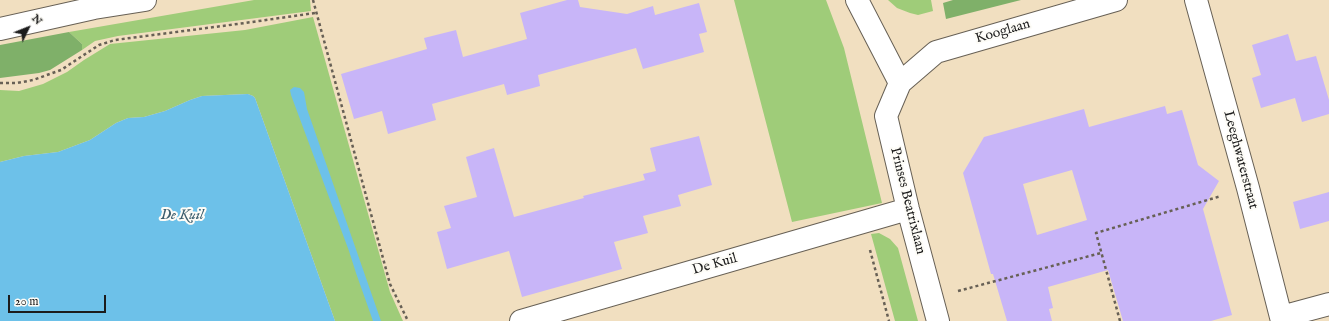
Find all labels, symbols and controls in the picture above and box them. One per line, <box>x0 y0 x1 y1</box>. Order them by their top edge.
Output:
north arrow <box>8 8 48 48</box>
text: N <box>28 12 45 28</box>
street label: Kooglaan <box>974 16 1032 48</box>
street label: Leeghwaterstraat <box>1219 109 1261 211</box>
street label: Prinses Beatrixlaan <box>886 146 928 256</box>
water label: De Kuil <box>160 207 204 225</box>
street label: De Kuil <box>691 251 739 279</box>
scale bar <box>10 287 108 313</box>
text: 20 m <box>15 294 38 309</box>

